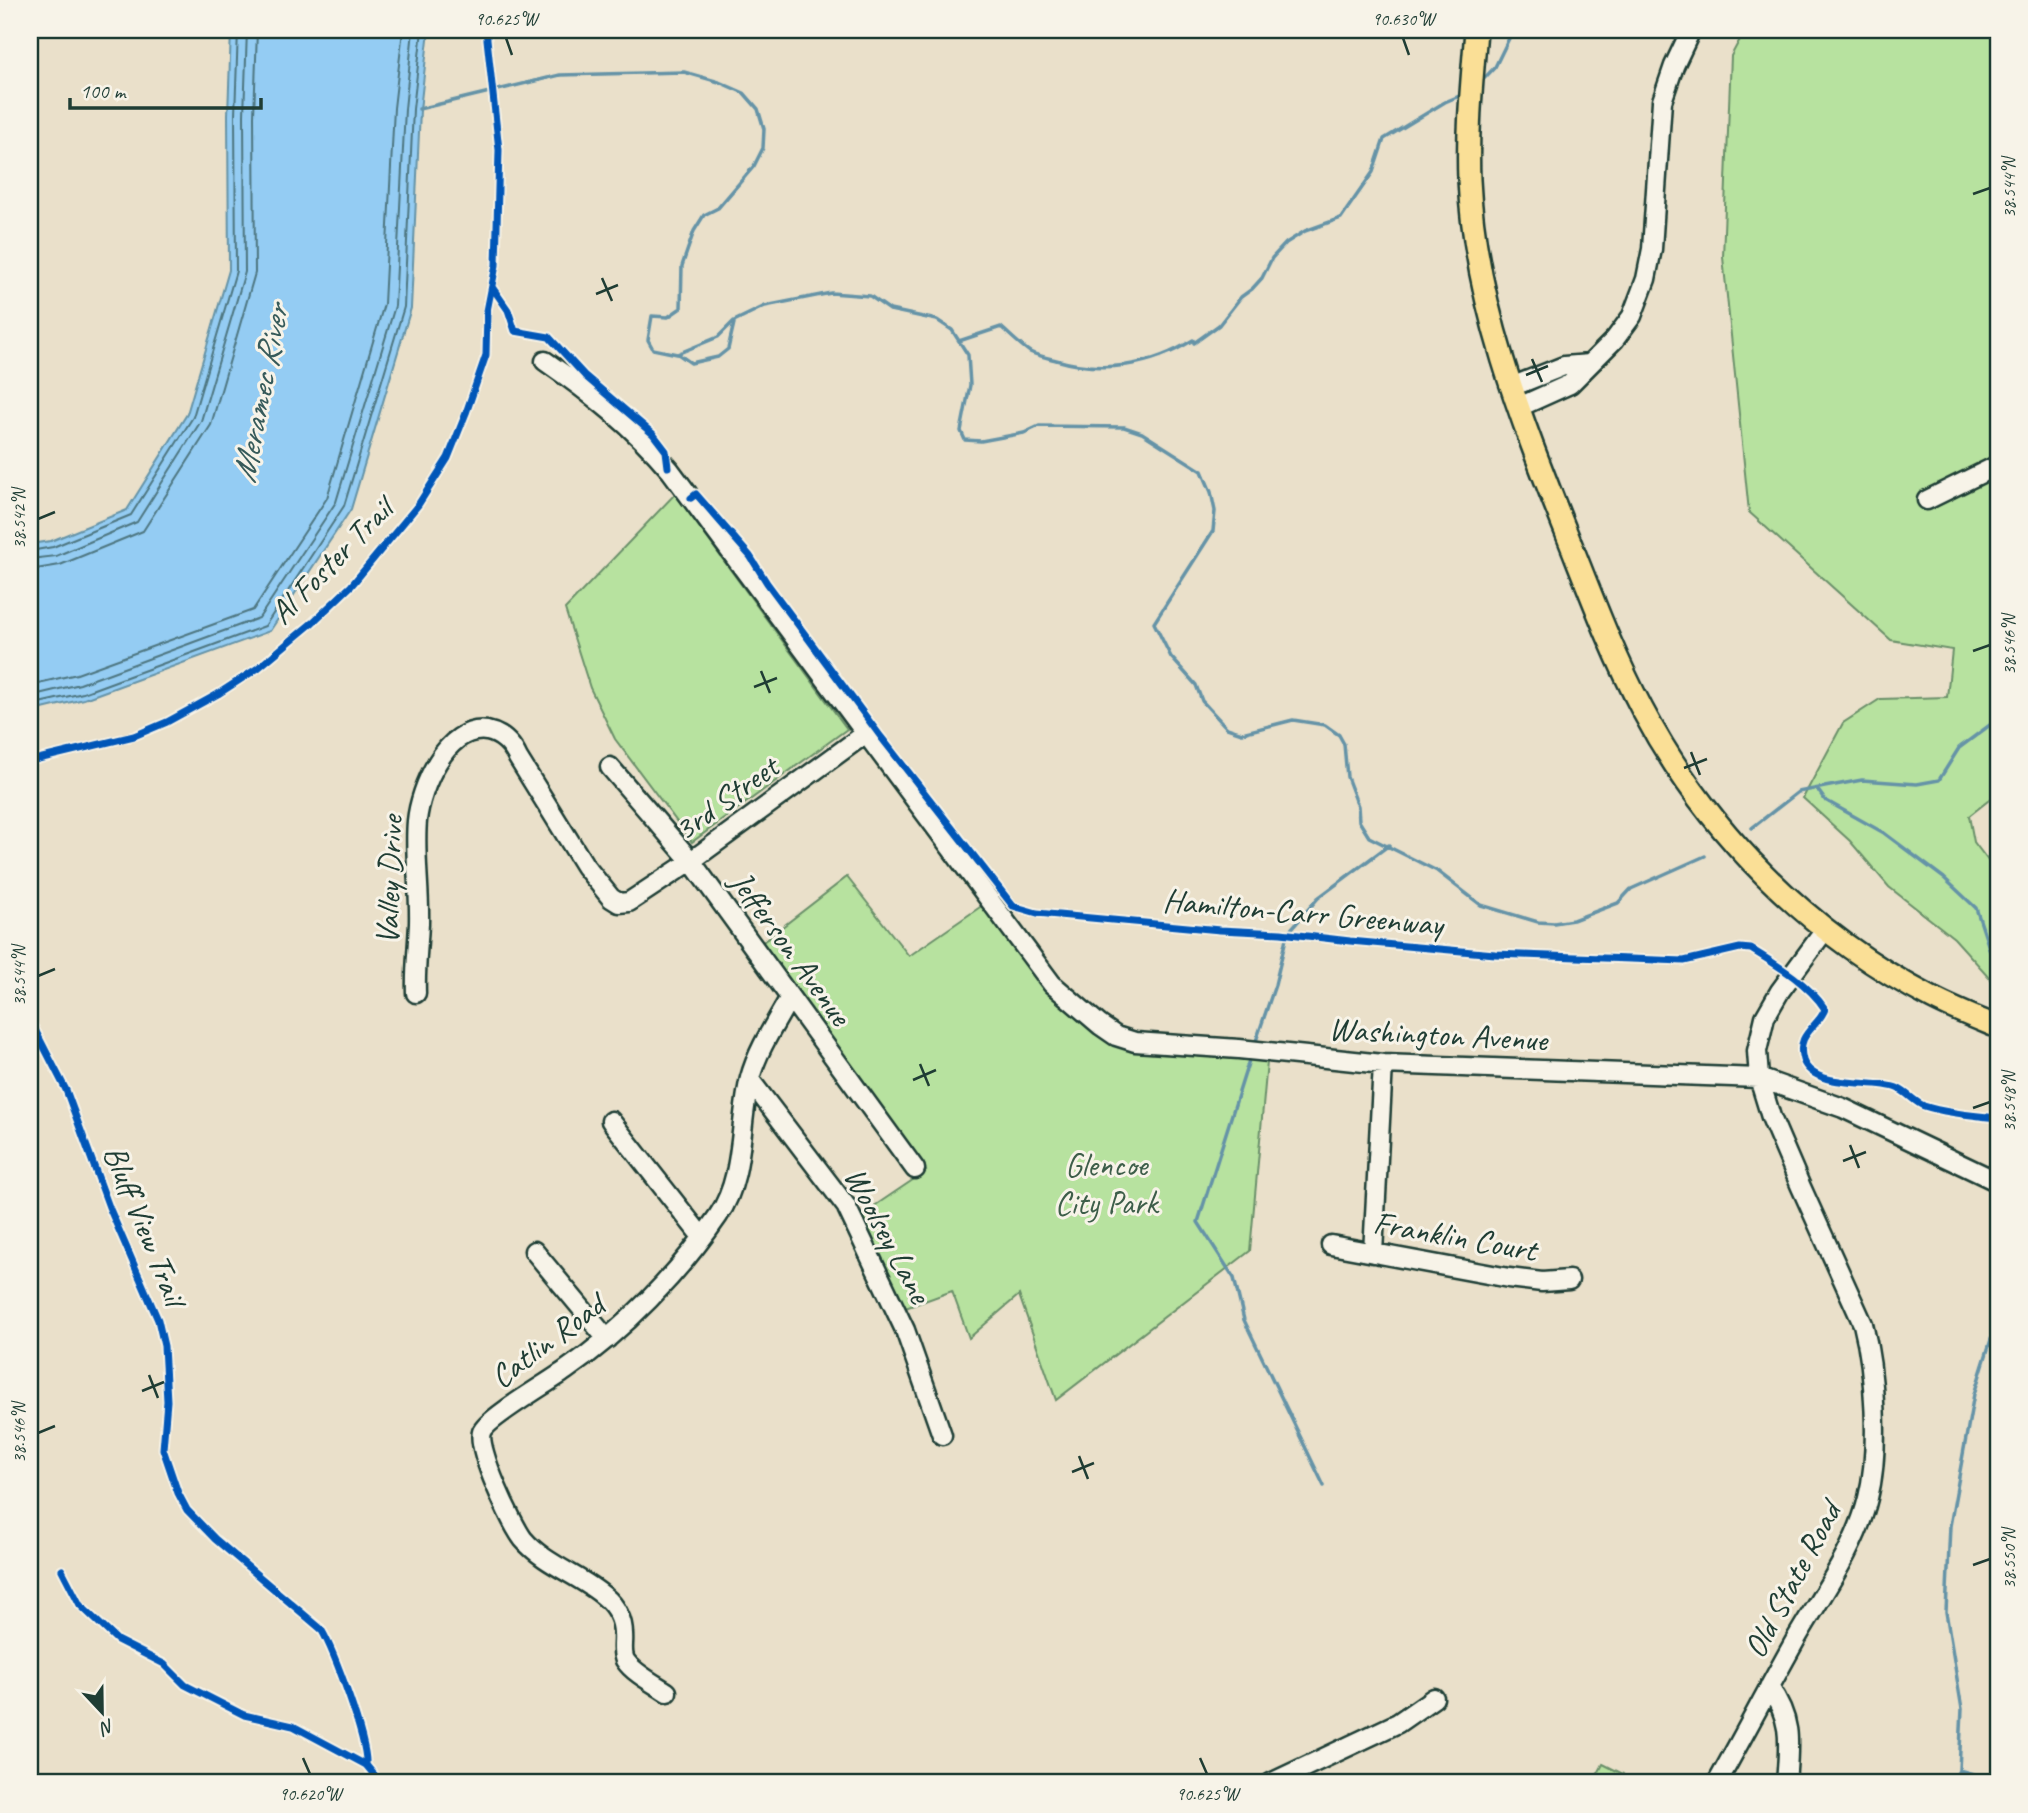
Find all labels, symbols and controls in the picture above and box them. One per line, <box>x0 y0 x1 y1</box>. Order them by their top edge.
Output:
text: 90.625°W <box>475 8 540 30</box>
text: 90.630°W <box>1372 8 1437 30</box>
scale bar <box>70 66 261 110</box>
text: 100 m <box>80 78 127 104</box>
text: 38.544°N <box>1998 155 2020 218</box>
water label: Meramec River <box>221 297 300 486</box>
street label: Al Foster Trail <box>260 485 405 633</box>
text: 38.542°N <box>8 486 30 549</box>
text: 38.546°N <box>1998 612 2020 675</box>
street label: 3rd Street <box>666 744 789 850</box>
street label: Valley Drive <box>366 812 412 945</box>
street label: Jefferson Avenue <box>720 861 863 1035</box>
street label: Hamilton-Carr Greenway <box>1161 879 1447 945</box>
text: 38.544°N <box>8 943 30 1006</box>
street label: Washington Avenue <box>1328 1007 1550 1061</box>
text: 38.548°N <box>1998 1069 2020 1132</box>
street label: Bluff View Trail <box>94 1139 198 1316</box>
park label: Glencoe City Park <box>1055 1144 1160 1224</box>
street label: Woolsey Lane <box>835 1160 942 1312</box>
street label: Franklin Court <box>1370 1201 1543 1271</box>
street label: Catlin Road <box>482 1282 616 1397</box>
text: 38.546°N <box>8 1400 30 1463</box>
street label: Old State Road <box>1734 1491 1853 1665</box>
text: 38.550°N <box>1998 1526 2020 1589</box>
north arrow <box>66 1676 136 1746</box>
text: N <box>95 1714 118 1741</box>
text: 90.620°W <box>279 1783 344 1805</box>
text: 90.625°W <box>1176 1783 1241 1805</box>

